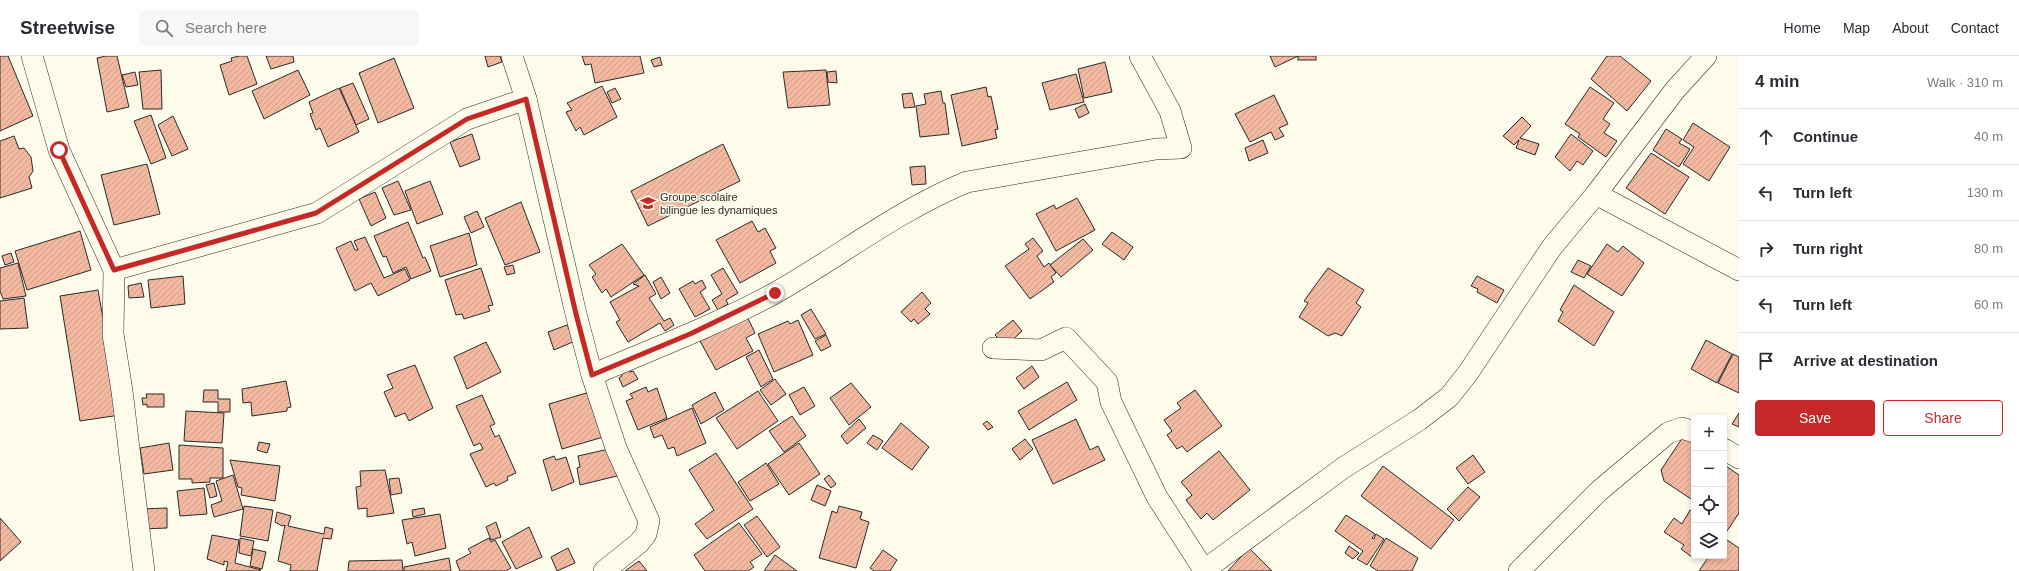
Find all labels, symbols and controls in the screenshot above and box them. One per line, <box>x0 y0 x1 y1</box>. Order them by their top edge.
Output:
search box <box>139 10 419 46</box>
text: Streetwise <box>20 17 115 38</box>
icon: search <box>153 17 175 39</box>
text: Search here <box>185 19 267 36</box>
text: Home <box>1784 20 1821 36</box>
text: Map <box>1843 20 1870 36</box>
text: About <box>1892 20 1929 36</box>
text: Contact <box>1951 20 1999 36</box>
text: 4 min <box>1755 72 1799 91</box>
text: Walk · 310 m <box>1927 75 2003 90</box>
icon: ahead <box>1755 126 1777 148</box>
text: Continue <box>1793 128 1858 145</box>
text: 40 m <box>1974 129 2003 144</box>
route start <box>50 141 68 159</box>
icon: left <box>1755 182 1777 204</box>
text: Turn left <box>1793 184 1852 201</box>
text: 130 m <box>1967 185 2003 200</box>
place label: Groupe scolaire bilingue les dynamiques <box>660 191 778 216</box>
school or university icon: Groupe scolaire bilingue les dynamiques <box>639 194 657 212</box>
icon: right <box>1755 238 1777 260</box>
text: Turn right <box>1793 240 1863 257</box>
text: 80 m <box>1974 241 2003 256</box>
route end <box>766 284 784 302</box>
icon: left <box>1755 294 1777 316</box>
text: Turn left <box>1793 296 1852 313</box>
text: 60 m <box>1974 297 2003 312</box>
icon: arrive <box>1755 350 1777 372</box>
text: Arrive at destination <box>1793 352 1938 369</box>
button: Save <box>1755 400 1875 436</box>
button: Share <box>1883 400 2003 436</box>
map controls <box>1691 415 1727 559</box>
button: + <box>1691 415 1727 451</box>
button: − <box>1691 451 1727 487</box>
button: locate <box>1691 487 1727 523</box>
button: layers <box>1691 523 1727 559</box>

